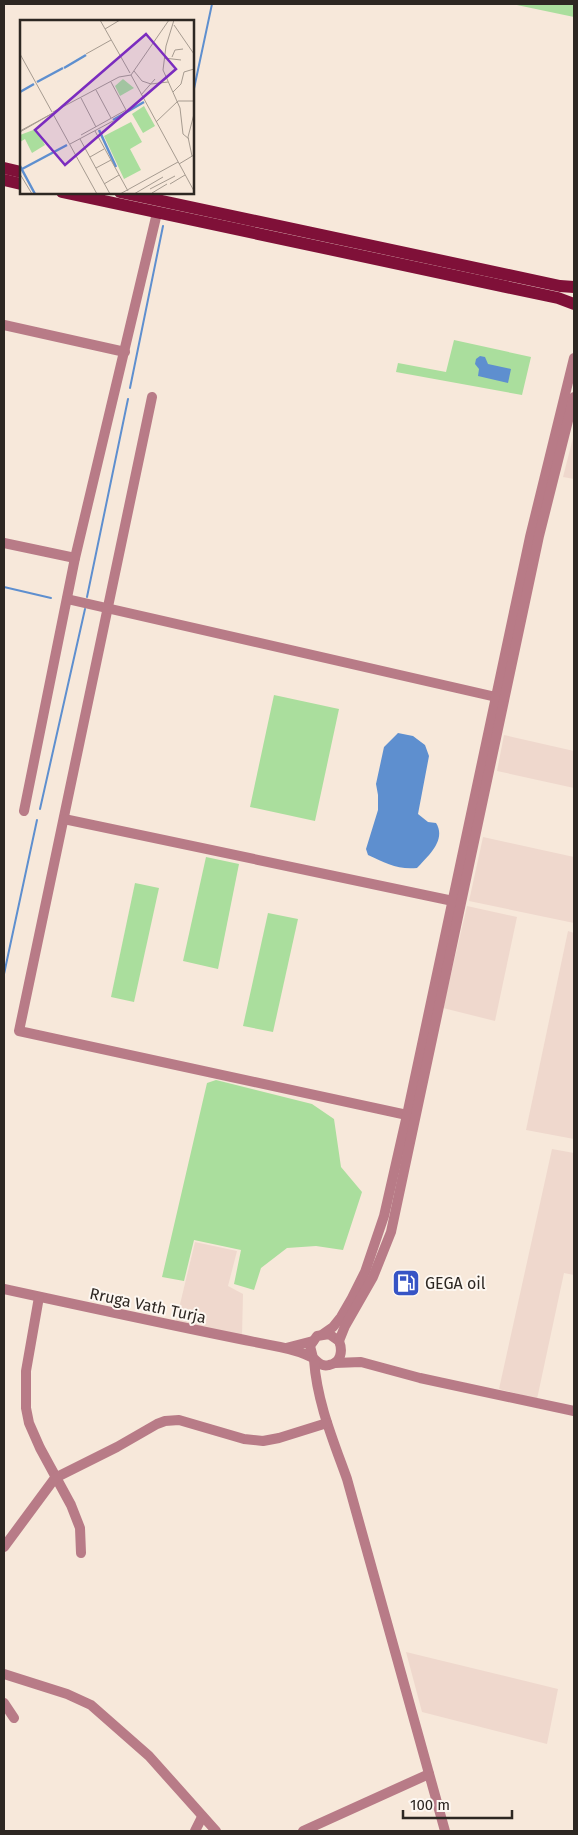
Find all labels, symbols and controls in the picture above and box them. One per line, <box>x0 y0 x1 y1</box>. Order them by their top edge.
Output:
inset map <box>20 20 194 194</box>
fuel station icon: GEGA oil <box>391 1268 421 1298</box>
place label: GEGA oil <box>425 1274 486 1293</box>
street label: Rruga Vath Turja <box>88 1284 208 1327</box>
scale bar <box>403 1788 512 1820</box>
text: 100 m <box>410 1796 450 1814</box>

